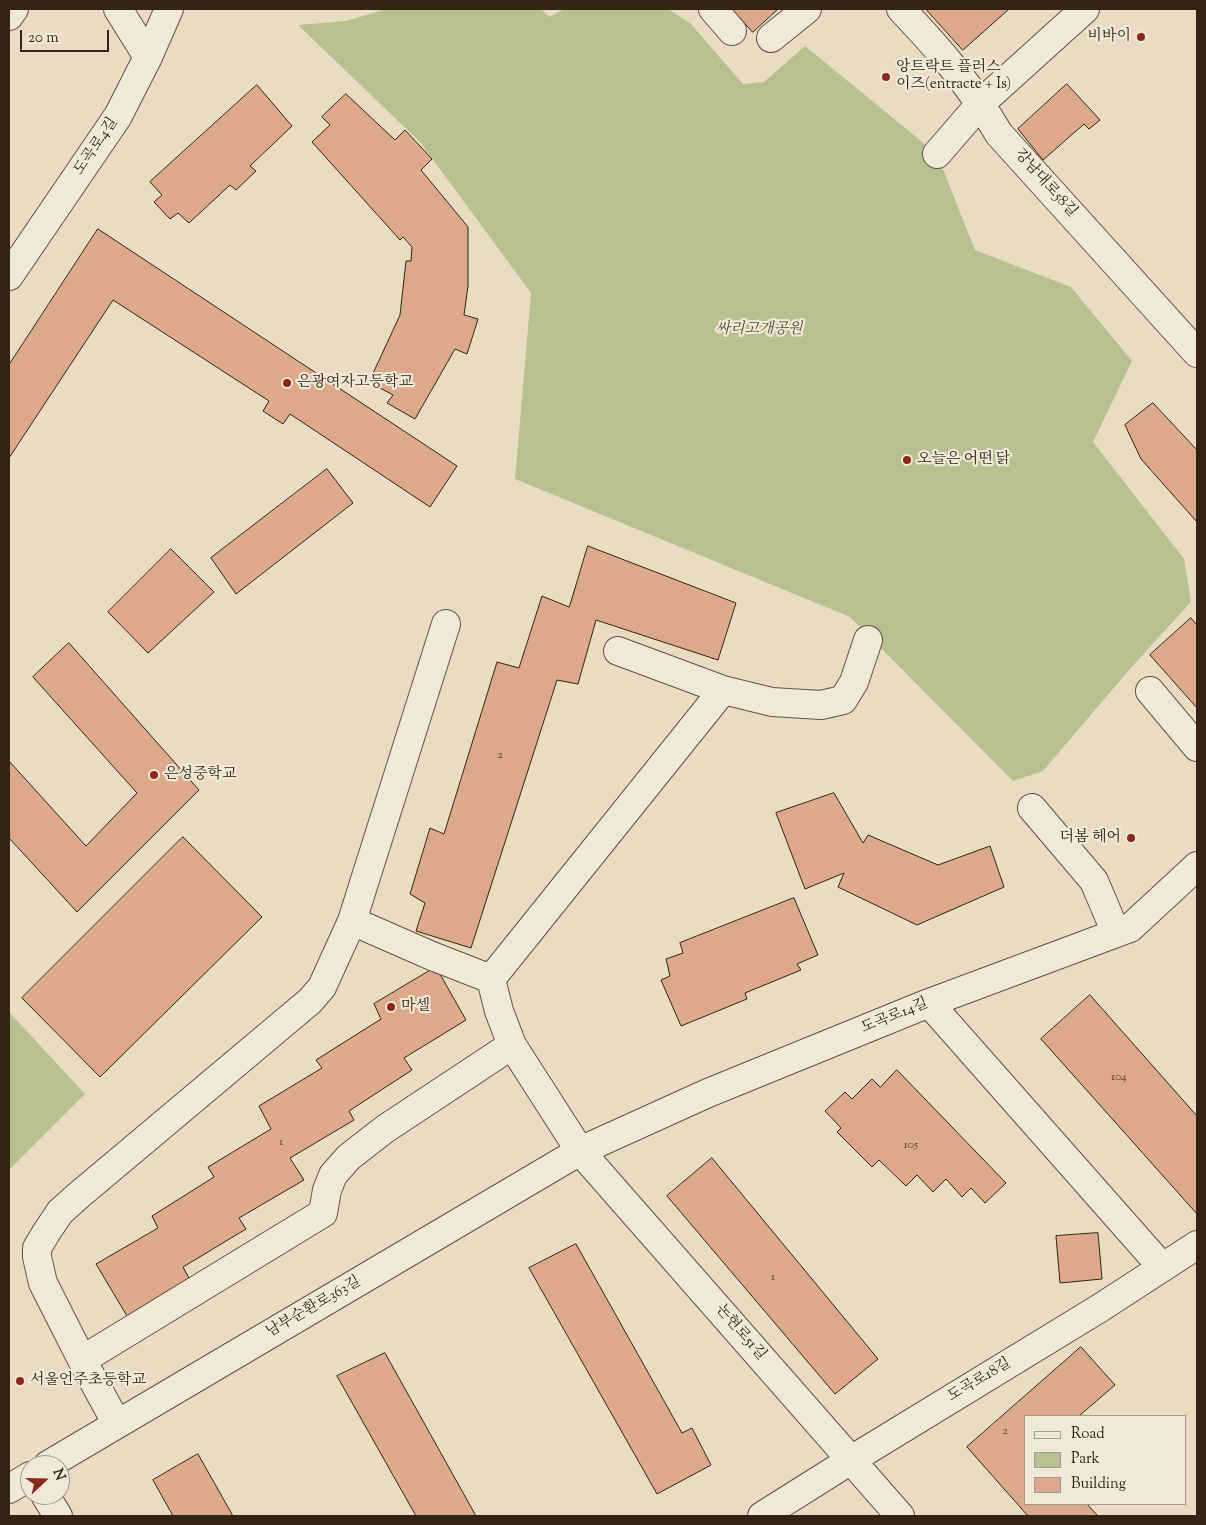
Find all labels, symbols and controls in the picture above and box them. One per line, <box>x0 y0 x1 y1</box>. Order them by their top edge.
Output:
scale bar <box>22 20 111 52</box>
text: 20 m <box>28 28 59 49</box>
place label: 비바이 <box>1088 28 1131 46</box>
marker: 비바이 <box>1135 31 1147 43</box>
place label: 앙트락트 플러스 이즈(entracte + Is) <box>896 59 1011 94</box>
marker: 앙트락트 플러스 이즈(entracte + Is) <box>880 71 892 83</box>
street label: 도곡로4길 <box>71 115 123 179</box>
street label: 강남대로58길 <box>1010 146 1080 222</box>
park label: 싸리고개공원 <box>716 321 802 339</box>
place label: 은광여자고등학교 <box>297 374 413 392</box>
marker: 은광여자고등학교 <box>281 377 293 389</box>
place label: 오늘은 어떤 닭 <box>917 451 1010 469</box>
marker: 오늘은 어떤 닭 <box>901 454 913 466</box>
house number: 2 <box>497 749 503 763</box>
place label: 은성중학교 <box>164 766 236 784</box>
marker: 은성중학교 <box>148 769 160 781</box>
place label: 더봄 헤어 <box>1060 829 1121 847</box>
marker: 더봄 헤어 <box>1125 832 1137 844</box>
street label: 도곡로14길 <box>859 995 931 1039</box>
place label: 마셀 <box>401 998 430 1016</box>
marker: 마셀 <box>385 1001 397 1013</box>
house number: 104 <box>1111 1071 1127 1085</box>
house number: 1 <box>279 1136 283 1150</box>
house number: 105 <box>904 1139 918 1153</box>
house number: 1 <box>771 1271 775 1285</box>
street label: 남부순환로363길 <box>263 1274 365 1342</box>
street label: 논현로51길 <box>711 1301 769 1365</box>
street label: 도곡로18길 <box>945 1355 1015 1407</box>
place label: 서울언주초등학교 <box>30 1372 146 1390</box>
marker: 서울언주초등학교 <box>14 1375 26 1387</box>
legend <box>1024 1415 1186 1505</box>
text: Road <box>1071 1424 1105 1445</box>
house number: 2 <box>1002 1425 1008 1439</box>
text: Park <box>1071 1449 1100 1470</box>
north arrow <box>20 1455 70 1505</box>
text: N <box>47 1466 69 1484</box>
text: Building <box>1071 1474 1126 1495</box>

